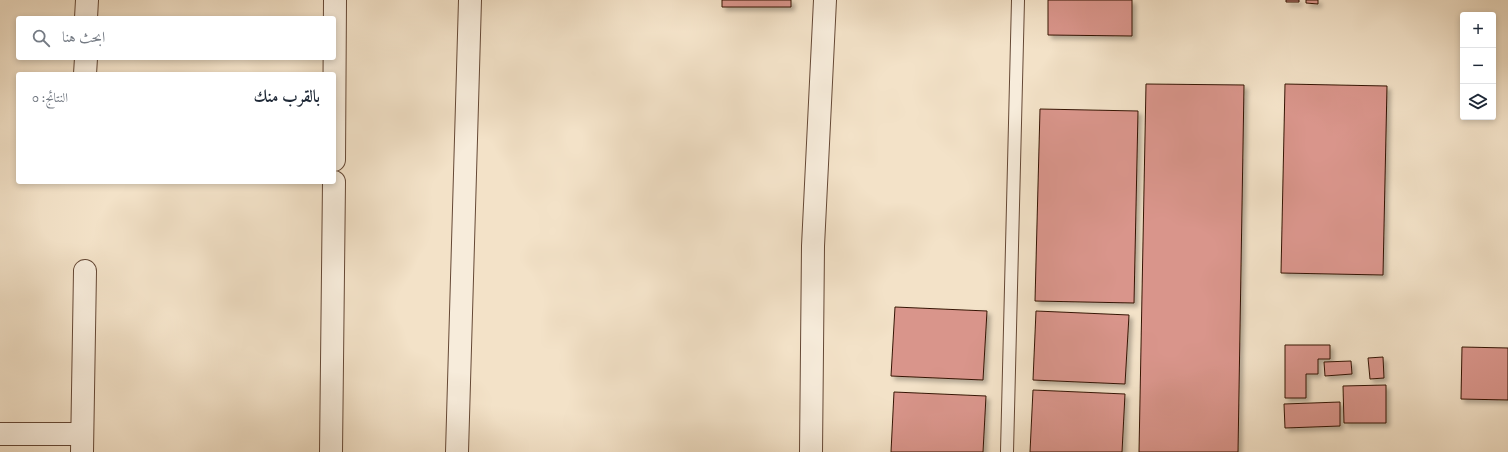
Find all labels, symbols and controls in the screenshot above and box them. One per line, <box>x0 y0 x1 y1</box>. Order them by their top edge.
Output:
map controls <box>1460 12 1496 120</box>
button: + <box>1460 12 1496 48</box>
search box <box>16 16 336 60</box>
icon: search <box>30 27 52 49</box>
text: ابحث هنا <box>62 28 105 47</box>
button: − <box>1460 48 1496 84</box>
button: layers <box>1460 84 1496 120</box>
text: بالقرب منك <box>254 86 320 108</box>
text: النتائج: 0 <box>32 90 68 106</box>

